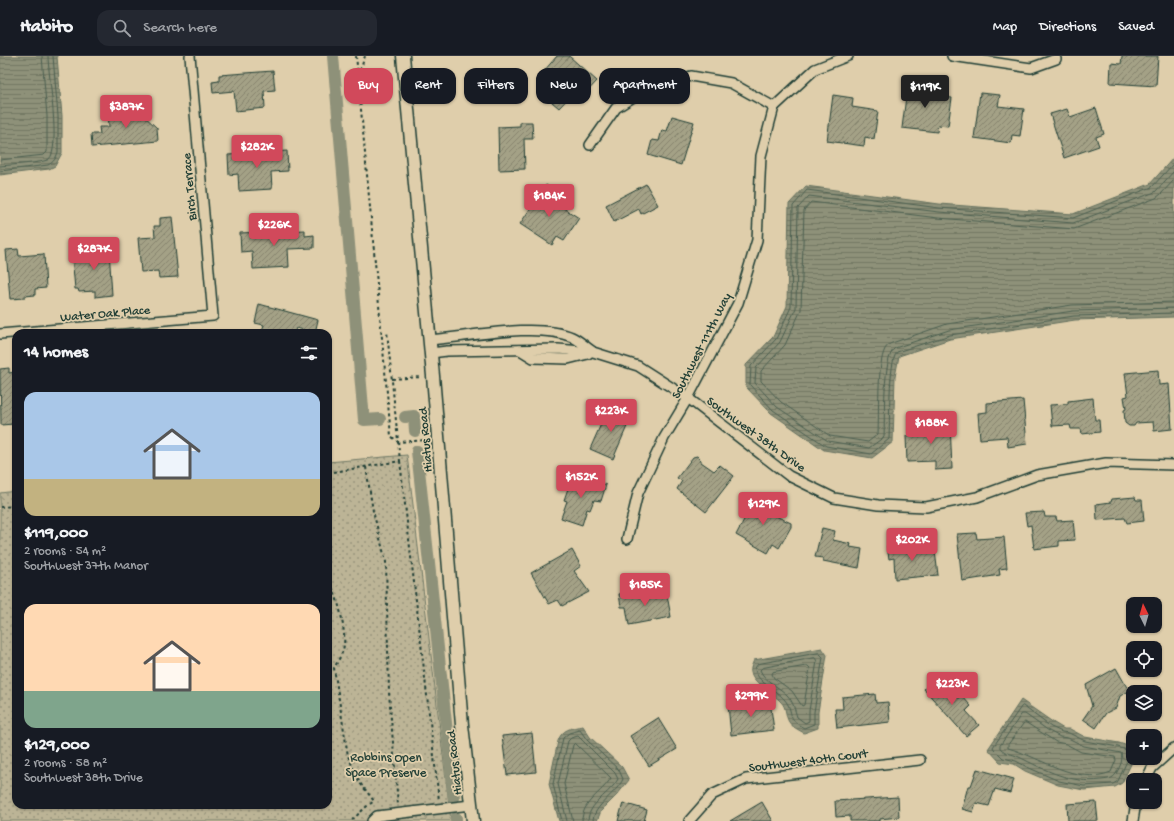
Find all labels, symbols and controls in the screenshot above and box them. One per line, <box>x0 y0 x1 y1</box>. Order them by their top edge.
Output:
search box <box>97 10 377 46</box>
text: Habito <box>20 16 73 39</box>
icon: search <box>111 17 133 39</box>
text: Search here <box>143 19 217 37</box>
text: Map <box>993 19 1017 36</box>
text: Directions <box>1039 19 1096 36</box>
text: Saved <box>1118 19 1154 36</box>
chip: Buy <box>344 68 393 104</box>
chip: Rent <box>401 68 456 104</box>
chip: Filters <box>464 68 528 104</box>
chip: New <box>536 68 591 104</box>
chip: Apartment <box>599 68 690 104</box>
pin: $119K <box>897 75 953 109</box>
text: $119K <box>910 80 940 95</box>
pin: $387K <box>98 95 154 129</box>
text: $387K <box>109 100 143 115</box>
pin: $282K <box>229 135 285 169</box>
text: $282K <box>241 140 273 155</box>
street label: Birch Terrace <box>180 152 201 222</box>
pin: $184K <box>521 184 577 218</box>
text: $184K <box>533 189 565 204</box>
pin: $226K <box>246 213 302 247</box>
text: $226K <box>258 218 290 233</box>
pin: $287K <box>66 237 122 271</box>
text: $287K <box>77 242 111 257</box>
street label: Southwest 111th Way <box>669 290 736 402</box>
street label: Water Oak Place <box>60 303 151 326</box>
icon: filters <box>298 342 320 364</box>
text: 14 homes <box>24 343 88 363</box>
street label: Southwest 38th Drive <box>703 394 808 476</box>
pin: $223K <box>583 399 639 433</box>
text: $223K <box>595 404 627 419</box>
street label: Hiatus Road <box>416 405 437 473</box>
pin: $188K <box>903 411 959 445</box>
text: $188K <box>915 416 947 431</box>
icon: home <box>136 418 208 490</box>
pin: $152K <box>553 465 609 499</box>
text: $152K <box>565 470 597 485</box>
pin: $129K <box>735 492 791 526</box>
text: $129K <box>747 497 779 512</box>
text: $119,000 <box>24 524 88 544</box>
pin: $202K <box>884 528 940 562</box>
text: $202K <box>895 533 929 548</box>
text: 2 rooms · 54 m² <box>24 544 106 559</box>
text: Southwest 37th Manor <box>24 559 148 574</box>
pin: $185K <box>617 573 673 607</box>
text: $185K <box>629 578 661 593</box>
north arrow <box>1126 597 1162 633</box>
map controls <box>1126 597 1162 809</box>
icon: home <box>136 630 208 702</box>
button: locate <box>1126 641 1162 677</box>
pin: $223K <box>924 672 980 706</box>
text: $223K <box>936 677 968 692</box>
pin: $299K <box>723 684 779 718</box>
button: layers <box>1126 685 1162 721</box>
text: $299K <box>735 689 767 704</box>
street label: Hiatus Road <box>444 728 466 796</box>
button: + <box>1126 729 1162 765</box>
text: $129,000 <box>24 736 90 756</box>
street label: Southwest 40th Court <box>748 747 870 776</box>
park label: Robbins Open Space Preserve <box>346 751 427 781</box>
text: 2 rooms · 58 m² <box>24 756 107 771</box>
text: Southwest 38th Drive <box>24 771 143 786</box>
button: − <box>1126 773 1162 809</box>

